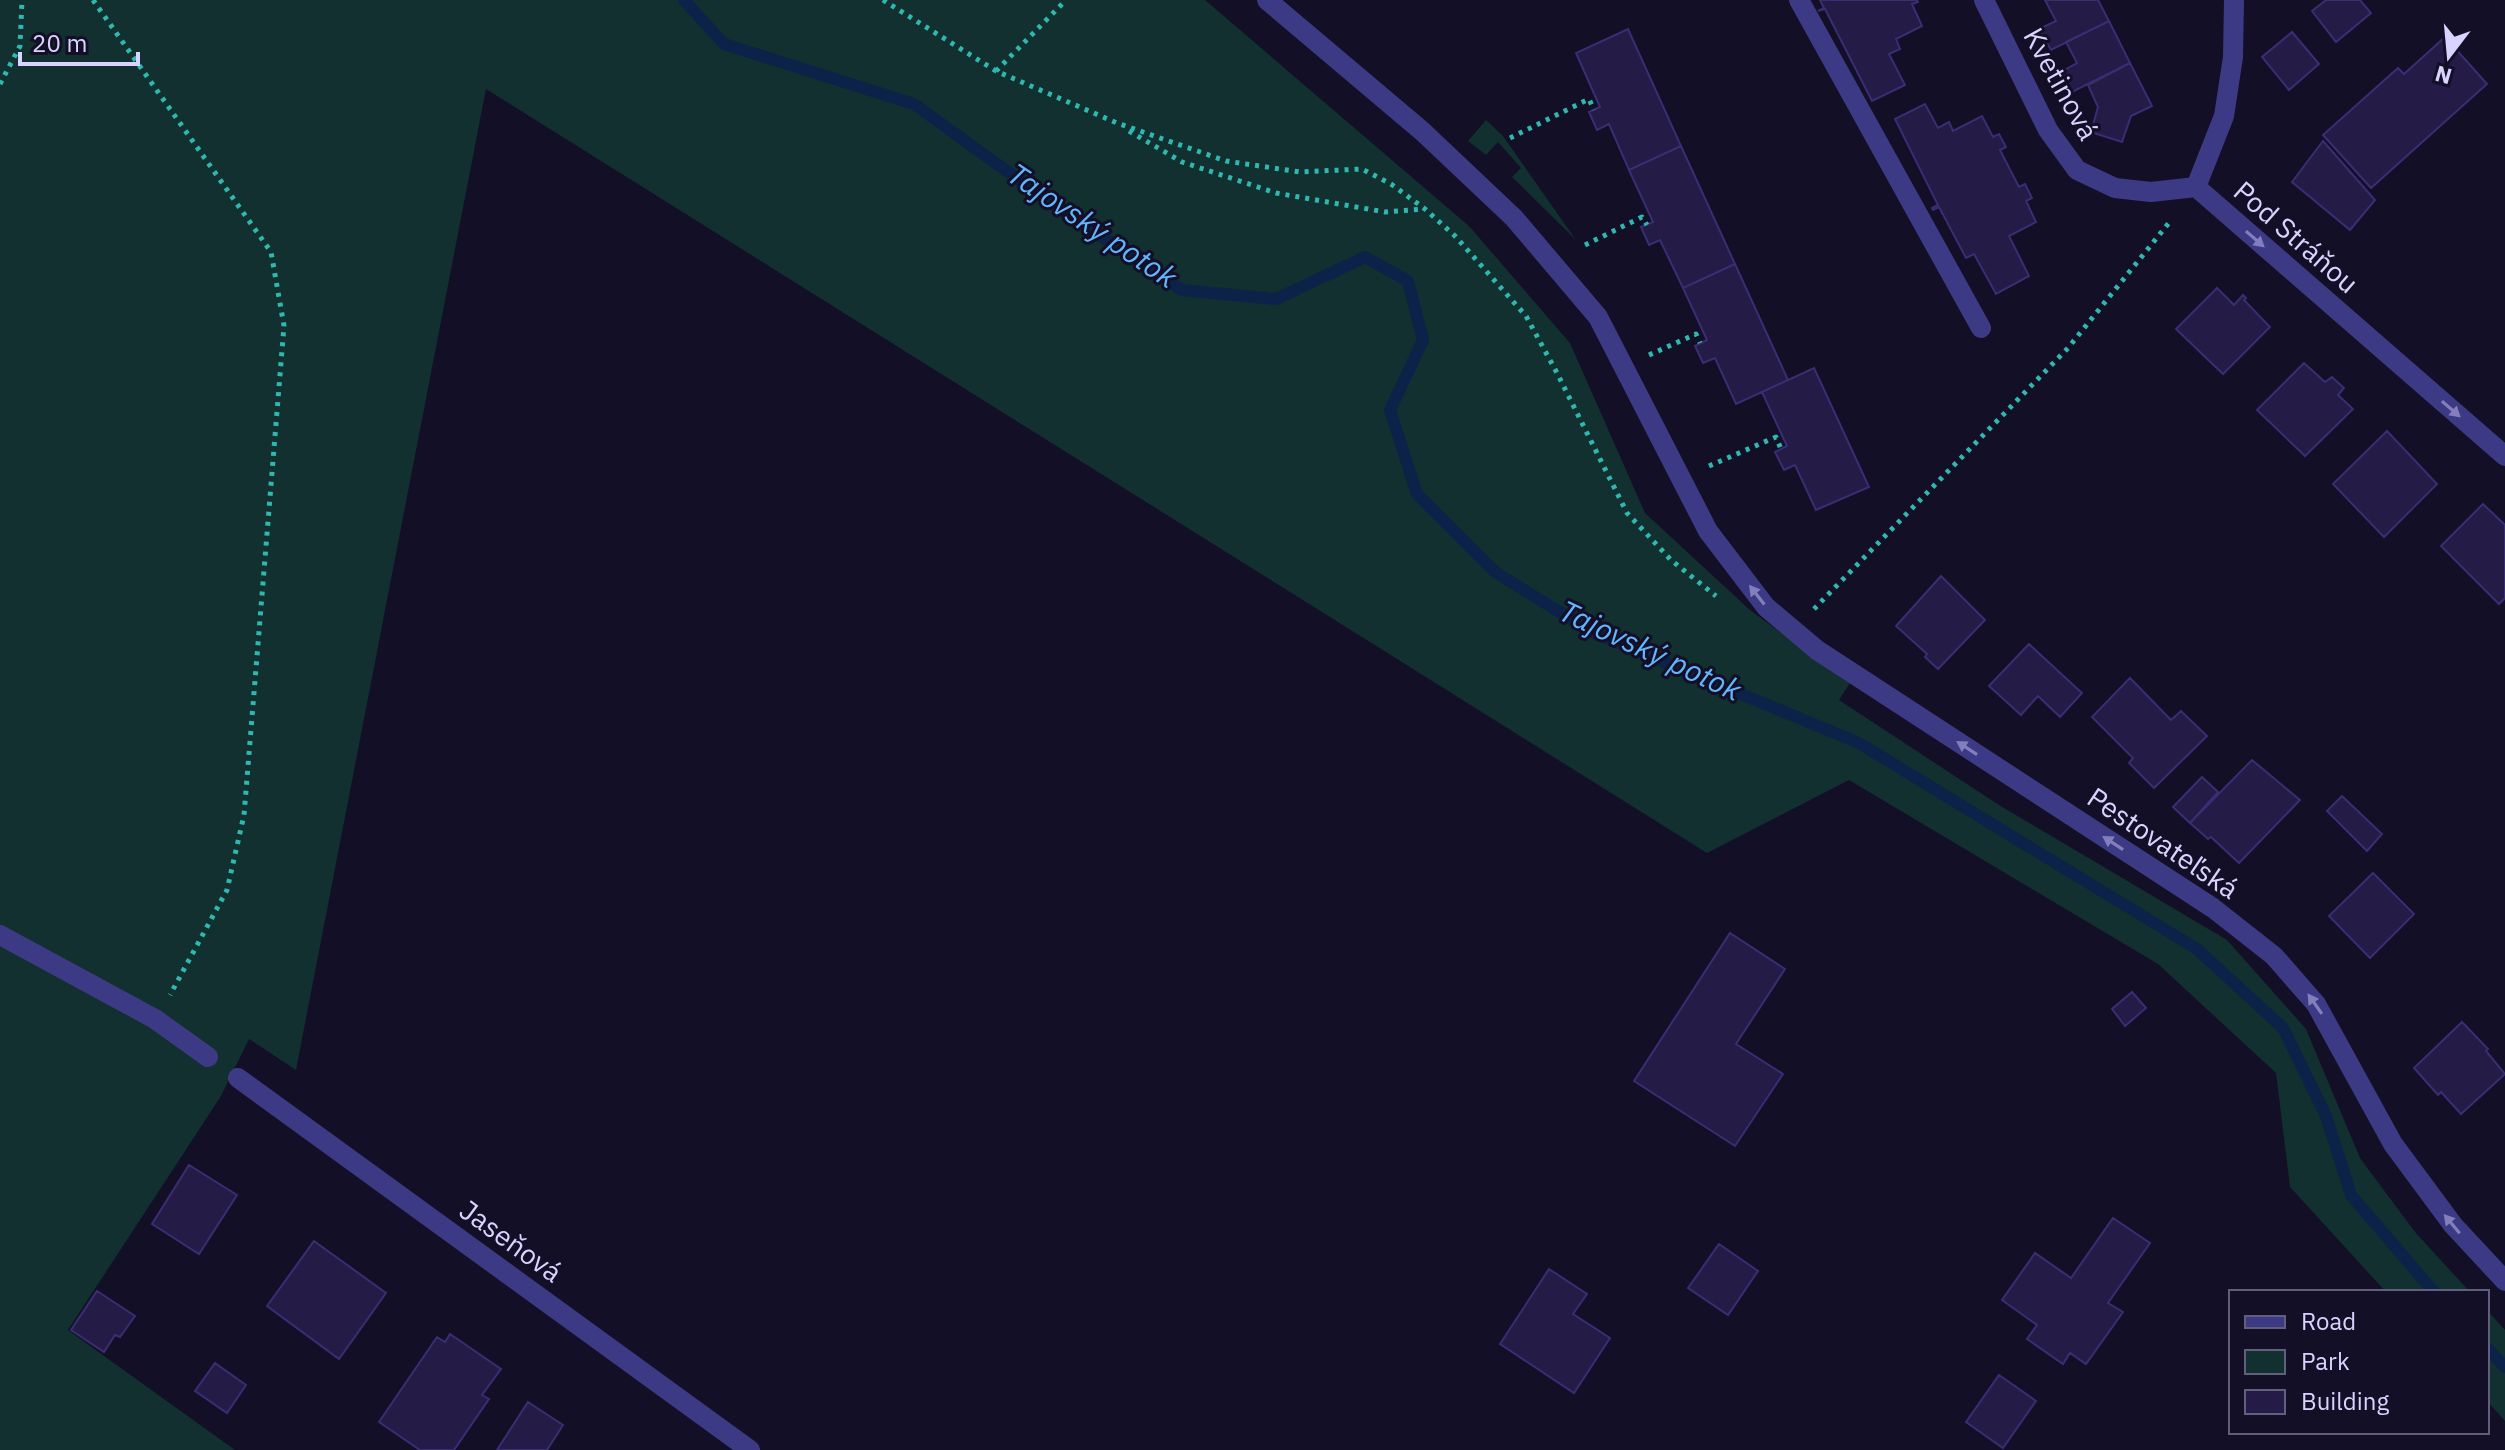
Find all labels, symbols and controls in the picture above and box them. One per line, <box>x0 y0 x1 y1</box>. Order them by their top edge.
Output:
scale bar <box>20 16 138 66</box>
north arrow <box>2409 16 2489 96</box>
street label: Kvetinová <box>2015 21 2107 147</box>
text: 20 m <box>32 27 87 59</box>
text: N <box>2432 60 2455 92</box>
water label: Tajovský potok <box>1001 154 1186 296</box>
street label: Pod Stráňou <box>2226 172 2366 301</box>
one-way arrow <box>2245 229 2264 247</box>
one-way arrow <box>2441 400 2461 418</box>
one-way arrow <box>1750 585 1766 605</box>
water label: Tajovský potok <box>1553 590 1748 709</box>
one-way arrow <box>1956 741 1978 755</box>
street label: Pestovateľská <box>2080 778 2246 907</box>
one-way arrow <box>2102 837 2124 851</box>
one-way arrow <box>2308 994 2323 1015</box>
street label: Jaseňová <box>453 1191 570 1290</box>
one-way arrow <box>2445 1214 2461 1234</box>
legend <box>2229 1290 2489 1434</box>
text: Road <box>2301 1305 2356 1337</box>
text: Park <box>2301 1345 2350 1377</box>
text: Building <box>2301 1385 2389 1417</box>

